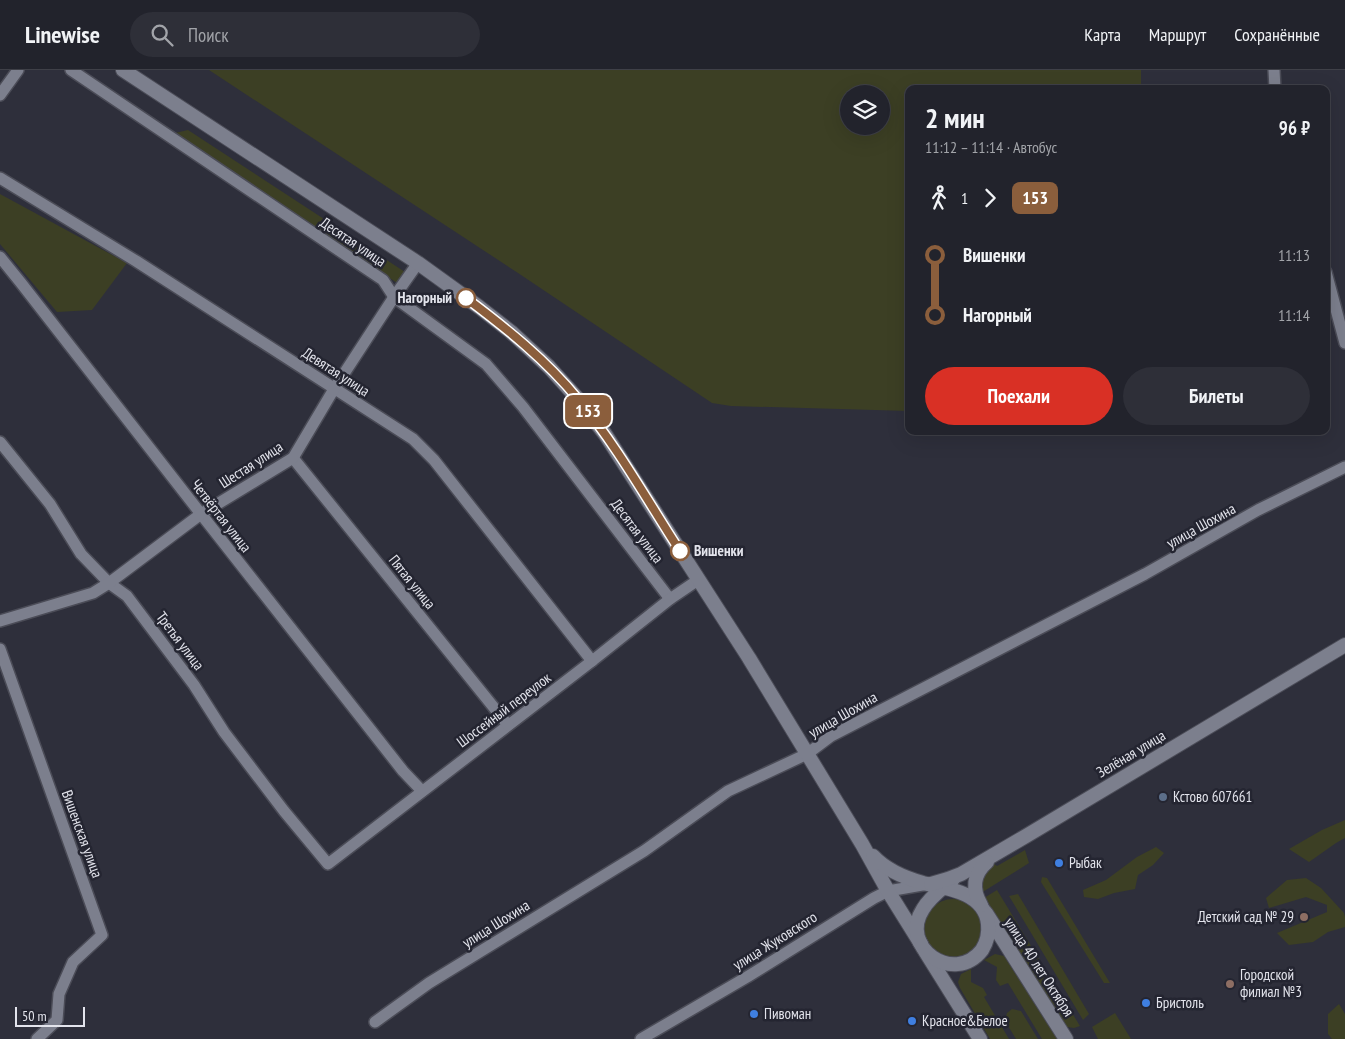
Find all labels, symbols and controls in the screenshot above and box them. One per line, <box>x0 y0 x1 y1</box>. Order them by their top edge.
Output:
search box <box>130 12 480 57</box>
text: Linewise <box>25 19 100 50</box>
icon: search <box>148 21 176 49</box>
text: Поиск <box>188 23 229 47</box>
text: Карта <box>1084 23 1121 46</box>
text: Маршрут <box>1149 23 1206 46</box>
text: Сохранённые <box>1234 23 1320 46</box>
map controls <box>840 85 890 135</box>
button: layers <box>840 85 890 135</box>
text: 2 мин <box>925 99 985 136</box>
text: 96 ₽ <box>1279 116 1310 140</box>
text: 11:12 – 11:14 · Автобус <box>925 137 1057 157</box>
icon: walk <box>925 184 953 212</box>
icon: forward <box>976 184 1004 212</box>
text: 153 <box>1022 186 1048 209</box>
text: 1 <box>961 188 968 208</box>
street label: Десятая улица <box>317 213 390 271</box>
text: Вишенки <box>963 243 1026 267</box>
text: 11:13 <box>1278 245 1310 265</box>
place label: Нагорный <box>398 288 452 307</box>
marker: Нагорный <box>456 288 476 308</box>
text: Нагорный <box>963 303 1032 327</box>
text: 11:14 <box>1278 305 1310 325</box>
street label: Девятая улица <box>299 343 373 400</box>
button: Поехали <box>925 367 1113 425</box>
button: Билеты <box>1123 367 1310 425</box>
line badge: 153 <box>559 395 617 427</box>
text: 153 <box>575 399 601 422</box>
street label: Шестая улица <box>215 437 286 492</box>
street label: Четвёртая улица <box>187 475 256 556</box>
street label: Десятая улица <box>607 495 668 567</box>
street label: улица Шохина <box>1163 499 1239 552</box>
marker: Вишенки <box>670 541 690 561</box>
place label: Вишенки <box>694 541 744 560</box>
street label: Пятая улица <box>385 551 440 613</box>
street label: Третья улица <box>152 608 209 674</box>
street label: Шоссейный переулок <box>453 668 555 751</box>
street label: улица Шохина <box>805 687 880 742</box>
street label: Зелёная улица <box>1093 726 1169 782</box>
street label: Вишенская улица <box>58 787 107 880</box>
place label: Кстово 607661 <box>1173 787 1252 806</box>
marker: Кстово 607661 <box>1157 791 1169 803</box>
place label: Рыбак <box>1069 853 1102 872</box>
marker: Рыбак <box>1053 857 1065 869</box>
street label: улица Шохина <box>458 895 533 952</box>
street label: улица Жуковского <box>729 907 820 974</box>
place label: Детский сад № 29 <box>1198 907 1294 926</box>
marker: Детский сад № 29 <box>1298 911 1310 923</box>
street label: улица 40 лет Октября <box>1000 914 1079 1020</box>
place label: Городской филиал №3 <box>1240 965 1302 1001</box>
marker: Городской филиал №3 <box>1224 978 1236 990</box>
place label: Бристоль <box>1156 993 1204 1012</box>
marker: Бристоль <box>1140 997 1152 1009</box>
scale bar <box>15 1004 85 1027</box>
place label: Пивоман <box>764 1004 811 1023</box>
text: 50 m <box>22 1007 47 1025</box>
marker: Пивоман <box>748 1008 760 1020</box>
place label: Красное&Белое <box>922 1011 1008 1030</box>
marker: Красное&Белое <box>906 1015 918 1027</box>

